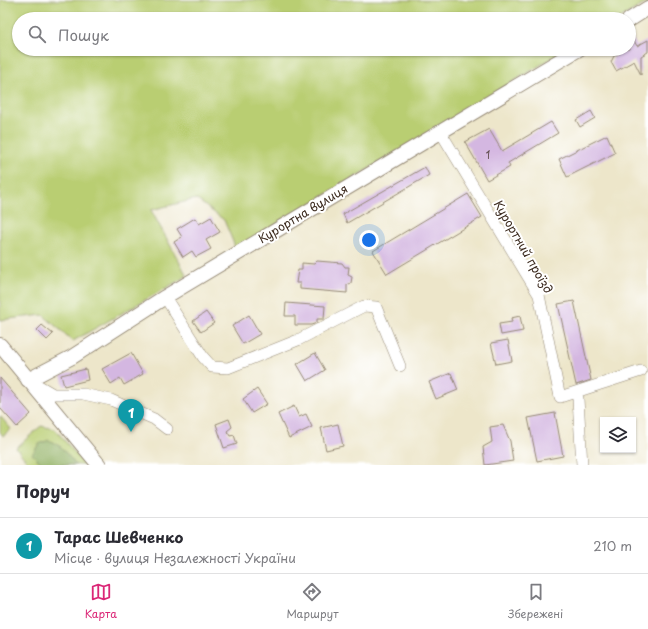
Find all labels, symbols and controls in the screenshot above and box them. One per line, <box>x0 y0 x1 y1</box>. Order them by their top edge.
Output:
search box <box>12 12 636 56</box>
icon: search <box>26 23 48 45</box>
text: Пошук <box>58 23 109 46</box>
house number: 1 <box>486 147 490 162</box>
street label: Курортна вулиця <box>254 179 351 247</box>
street label: Курортний проїзд <box>490 197 558 296</box>
your location <box>359 230 379 250</box>
pin: 1 <box>118 399 144 432</box>
map controls <box>600 417 636 453</box>
button: layers <box>600 417 636 453</box>
text: Поруч <box>16 478 70 504</box>
text: Тарас Шевченко <box>54 525 183 548</box>
text: 1 <box>26 536 32 555</box>
text: 210 m <box>593 536 632 555</box>
text: Місце · вулиця Незалежності України <box>54 548 296 567</box>
tab: Карта <box>85 581 117 622</box>
tab: Маршрут <box>286 581 339 622</box>
tab: Збережені <box>508 581 563 622</box>

